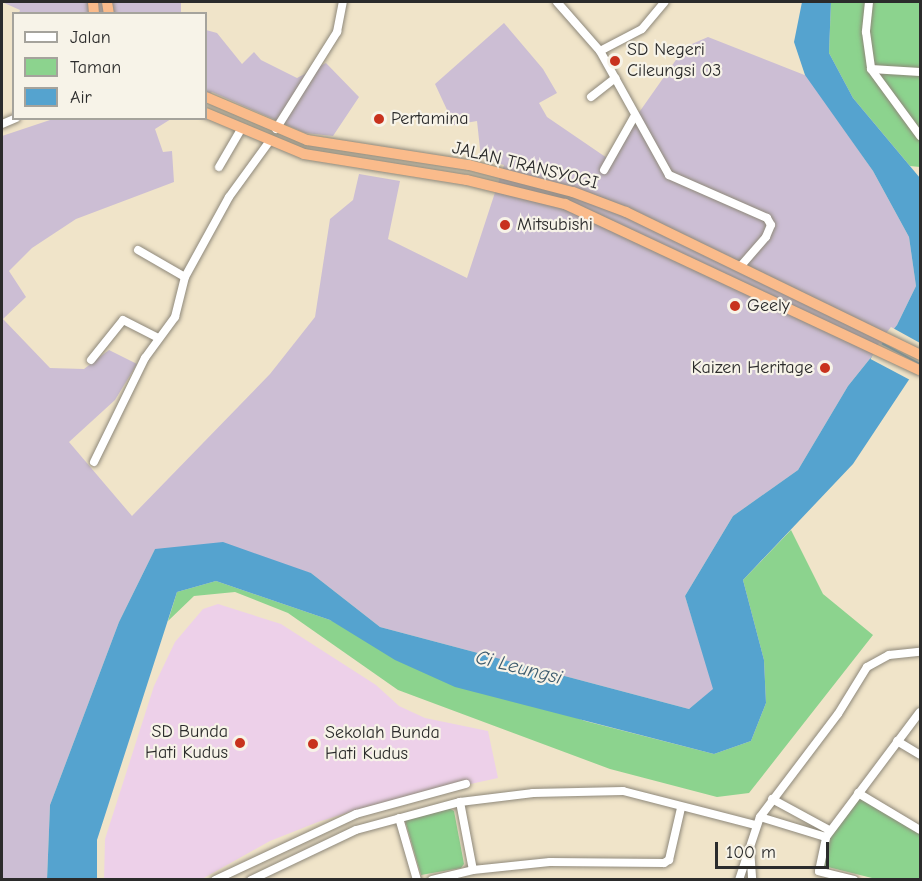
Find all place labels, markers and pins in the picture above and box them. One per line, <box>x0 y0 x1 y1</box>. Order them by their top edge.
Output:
place label: SD Negeri Cileungsi 03 <box>627 40 721 82</box>
marker: SD Negeri Cileungsi 03 <box>608 54 622 68</box>
place label: Pertamina <box>391 108 469 130</box>
marker: Pertamina <box>372 112 386 126</box>
place label: Mitsubishi <box>517 214 593 236</box>
marker: Mitsubishi <box>498 218 512 232</box>
place label: Geely <box>747 295 790 317</box>
marker: Geely <box>728 299 742 313</box>
place label: Kaizen Heritage <box>691 357 813 379</box>
marker: Kaizen Heritage <box>818 361 832 375</box>
place label: SD Bunda Hati Kudus <box>145 722 228 764</box>
place label: Sekolah Bunda Hati Kudus <box>325 723 440 766</box>
marker: SD Bunda Hati Kudus <box>233 736 247 750</box>
marker: Sekolah Bunda Hati Kudus <box>306 737 320 751</box>

